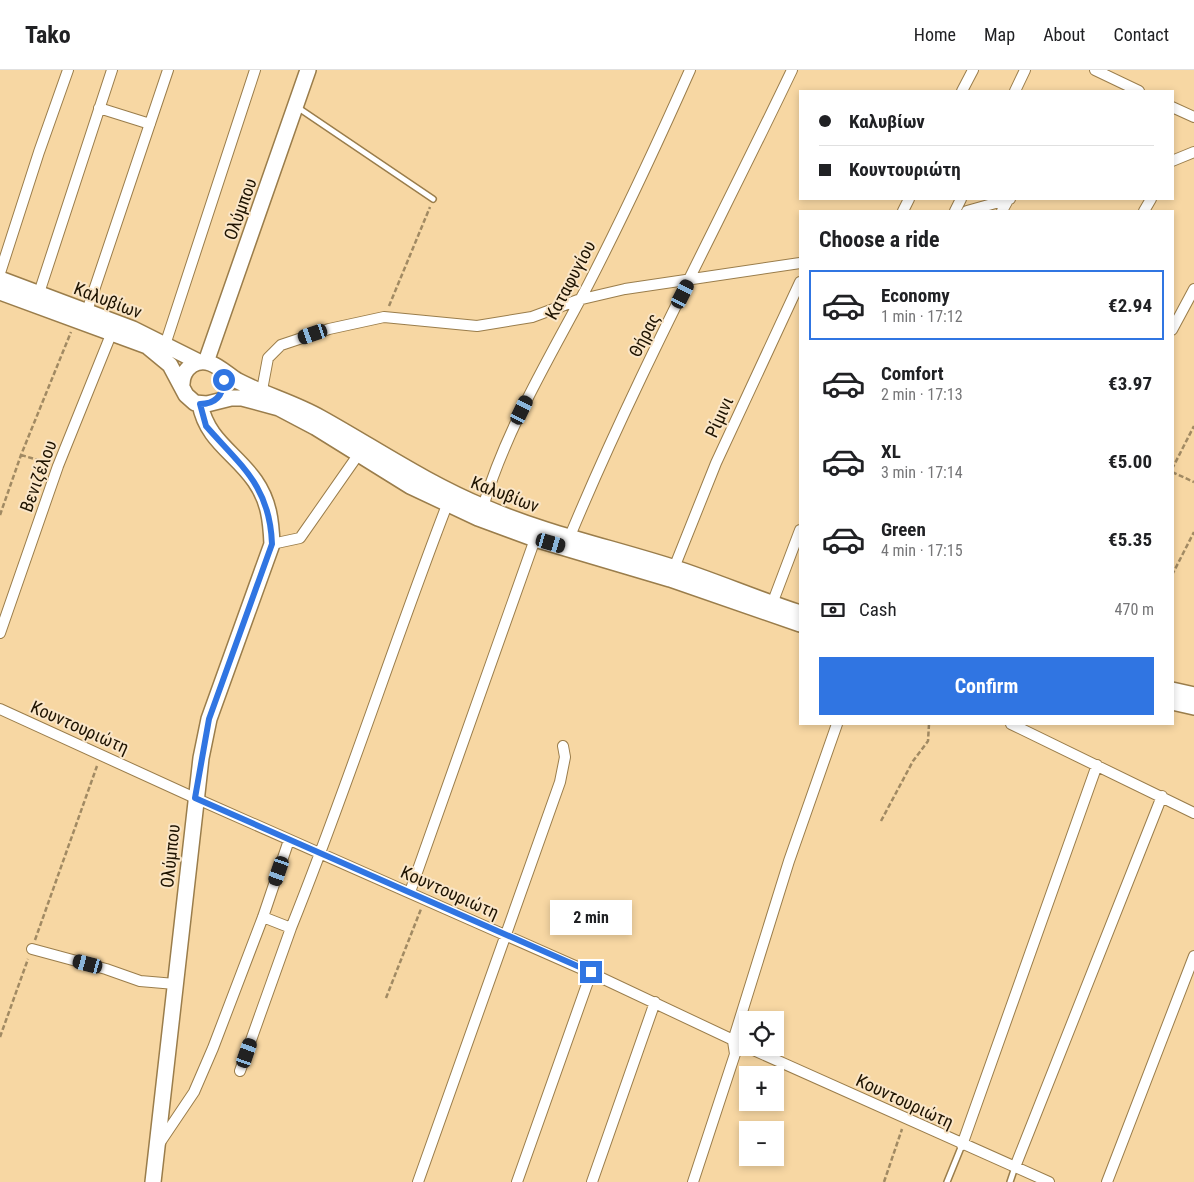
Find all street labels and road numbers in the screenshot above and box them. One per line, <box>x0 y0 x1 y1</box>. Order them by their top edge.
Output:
street label: Ολύμπου <box>219 175 261 243</box>
street label: Καταφυγίου <box>540 237 600 323</box>
street label: Καλυβίων <box>71 277 145 323</box>
street label: Θήρας <box>624 310 664 360</box>
street label: Ρίμινι <box>700 393 738 441</box>
street label: Βενιζέλου <box>15 437 61 515</box>
street label: Καλυβίων <box>468 471 542 517</box>
street label: Κουντουριώτη <box>28 696 132 758</box>
street label: Ολύμπου <box>156 823 184 889</box>
street label: Κουντουριώτη <box>398 861 502 923</box>
street label: Κουντουριώτη <box>853 1069 957 1133</box>

